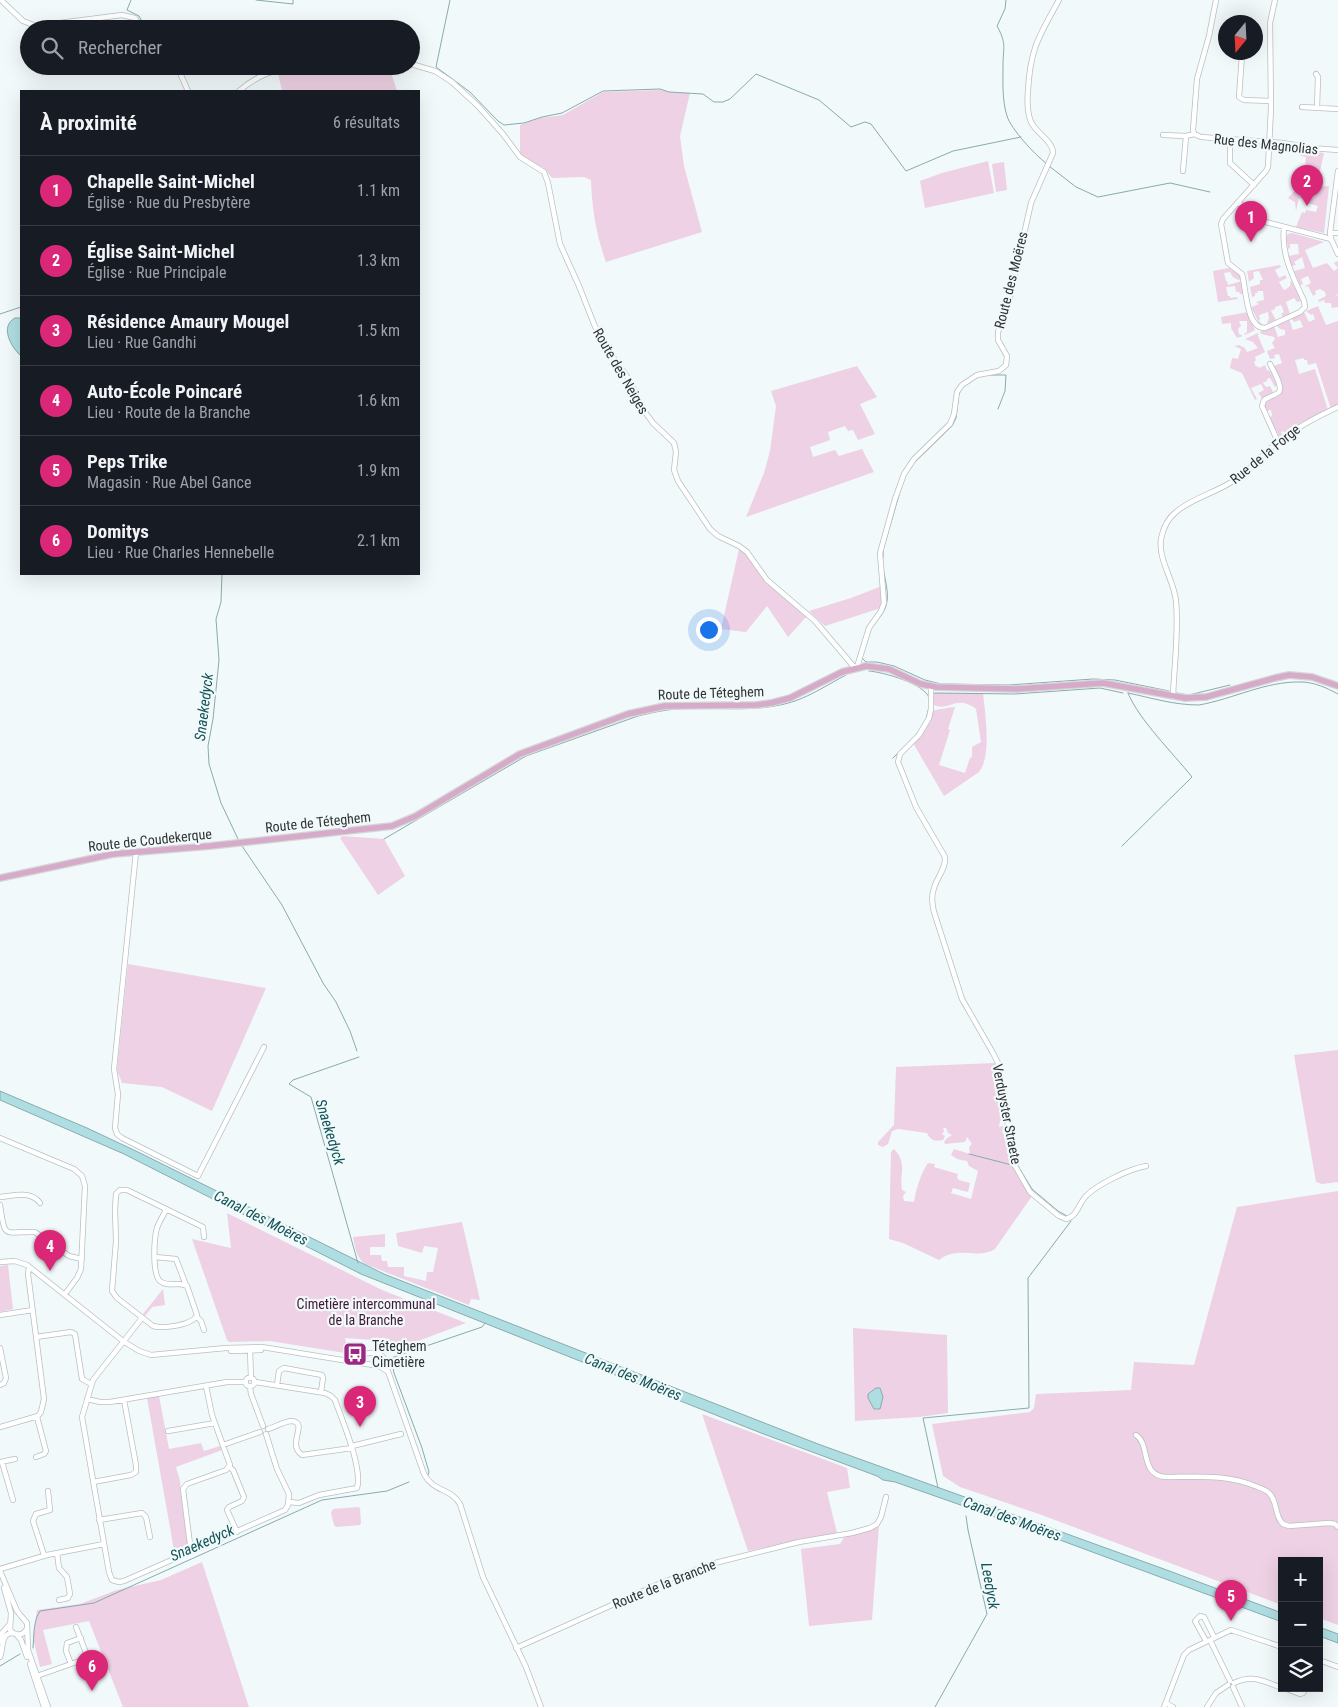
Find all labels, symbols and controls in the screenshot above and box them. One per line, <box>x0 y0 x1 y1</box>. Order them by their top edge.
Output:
north arrow <box>1218 15 1263 60</box>
search box <box>20 20 420 75</box>
icon: search <box>38 34 66 62</box>
text: Rechercher <box>78 36 162 59</box>
text: À proximité <box>40 111 137 135</box>
text: 6 résultats <box>333 113 400 132</box>
street label: Rue des Magnolias <box>1213 131 1319 157</box>
pin: 2 <box>1291 165 1323 206</box>
text: Chapelle Saint-Michel <box>87 170 255 193</box>
text: 1 <box>52 181 60 200</box>
text: 1.1 km <box>357 181 400 200</box>
text: Église · Rue du Presbytère <box>87 193 250 212</box>
pin: 1 <box>1235 201 1267 242</box>
street label: Route des Moëres <box>991 230 1031 330</box>
text: Église Saint-Michel <box>87 240 235 263</box>
text: 2 <box>52 251 60 270</box>
text: 1.3 km <box>357 251 400 270</box>
text: Église · Rue Principale <box>87 263 226 282</box>
text: Résidence Amaury Mougel <box>87 310 289 333</box>
text: 3 <box>52 321 60 340</box>
text: 1.5 km <box>357 321 400 340</box>
street label: Route des Neiges <box>590 325 652 417</box>
text: Lieu · Rue Gandhi <box>87 333 196 352</box>
text: Auto-École Poincaré <box>87 380 242 403</box>
text: 4 <box>52 391 60 410</box>
text: 1.6 km <box>357 391 400 410</box>
text: Lieu · Route de la Branche <box>87 403 250 422</box>
street label: Rue de la Forge <box>1227 421 1303 487</box>
text: Peps Trike <box>87 450 167 473</box>
text: 5 <box>52 461 60 480</box>
text: 1.9 km <box>357 461 400 480</box>
text: Magasin · Rue Abel Gance <box>87 473 251 492</box>
text: Domitys <box>87 520 149 543</box>
text: 6 <box>52 531 60 550</box>
text: 2.1 km <box>357 531 400 550</box>
text: Lieu · Rue Charles Hennebelle <box>87 543 274 562</box>
your location <box>696 617 722 643</box>
water label: Snaekedyck <box>191 672 217 742</box>
street label: Route de Téteghem <box>658 683 764 703</box>
street label: Route de Téteghem <box>264 808 372 836</box>
street label: Route de Coudekerque <box>87 826 213 854</box>
street label: Verduyster Straete <box>989 1063 1025 1166</box>
water label: Snaekedyck <box>311 1097 349 1168</box>
water label: Canal des Moëres <box>211 1187 311 1250</box>
pin: 4 <box>34 1230 66 1271</box>
park label: Cimetière intercommunal de la Branche <box>297 1296 435 1328</box>
place label: Téteghem Cimetière <box>372 1338 427 1370</box>
bus stop icon: Téteghem Cimetière <box>342 1341 368 1367</box>
water label: Canal des Moëres <box>582 1349 684 1405</box>
pin: 3 <box>344 1386 376 1427</box>
water label: Canal des Moëres <box>961 1493 1064 1545</box>
water label: Snaekedyck <box>167 1521 237 1565</box>
street label: Route de la Branche <box>610 1556 718 1612</box>
map controls <box>1278 1557 1323 1692</box>
button: + <box>1278 1557 1323 1602</box>
water label: Leedyck <box>977 1561 1003 1611</box>
pin: 5 <box>1215 1580 1247 1621</box>
button: − <box>1278 1602 1323 1647</box>
button: layers <box>1278 1647 1323 1692</box>
pin: 6 <box>76 1650 108 1691</box>

